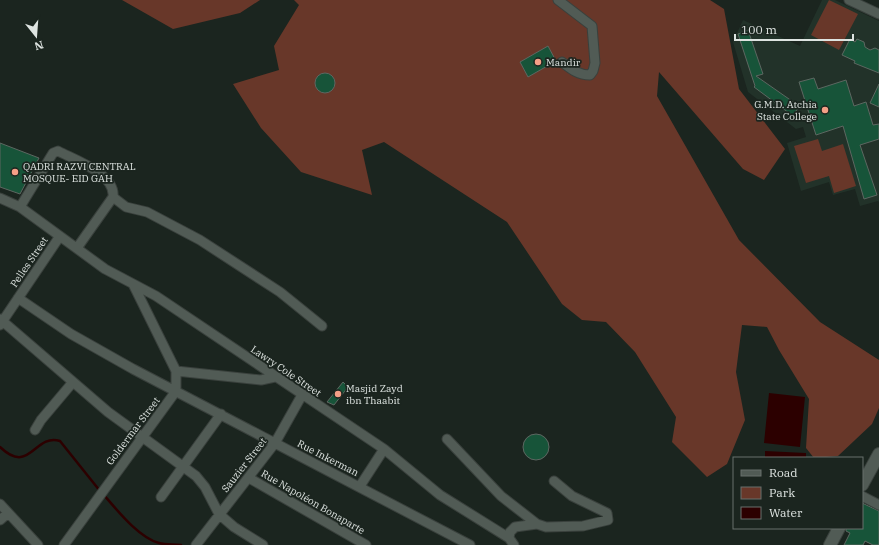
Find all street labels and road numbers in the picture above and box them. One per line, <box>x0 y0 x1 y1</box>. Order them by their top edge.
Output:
street label: Pelles Street <box>7 234 51 290</box>
street label: Lawry Cole Street <box>248 343 324 400</box>
street label: Goldermar Street <box>103 394 163 467</box>
street label: Sauzier Street <box>219 435 270 495</box>
street label: Rue Inkerman <box>295 437 361 479</box>
street label: Rue Napoléon Bonaparte <box>259 467 367 537</box>

